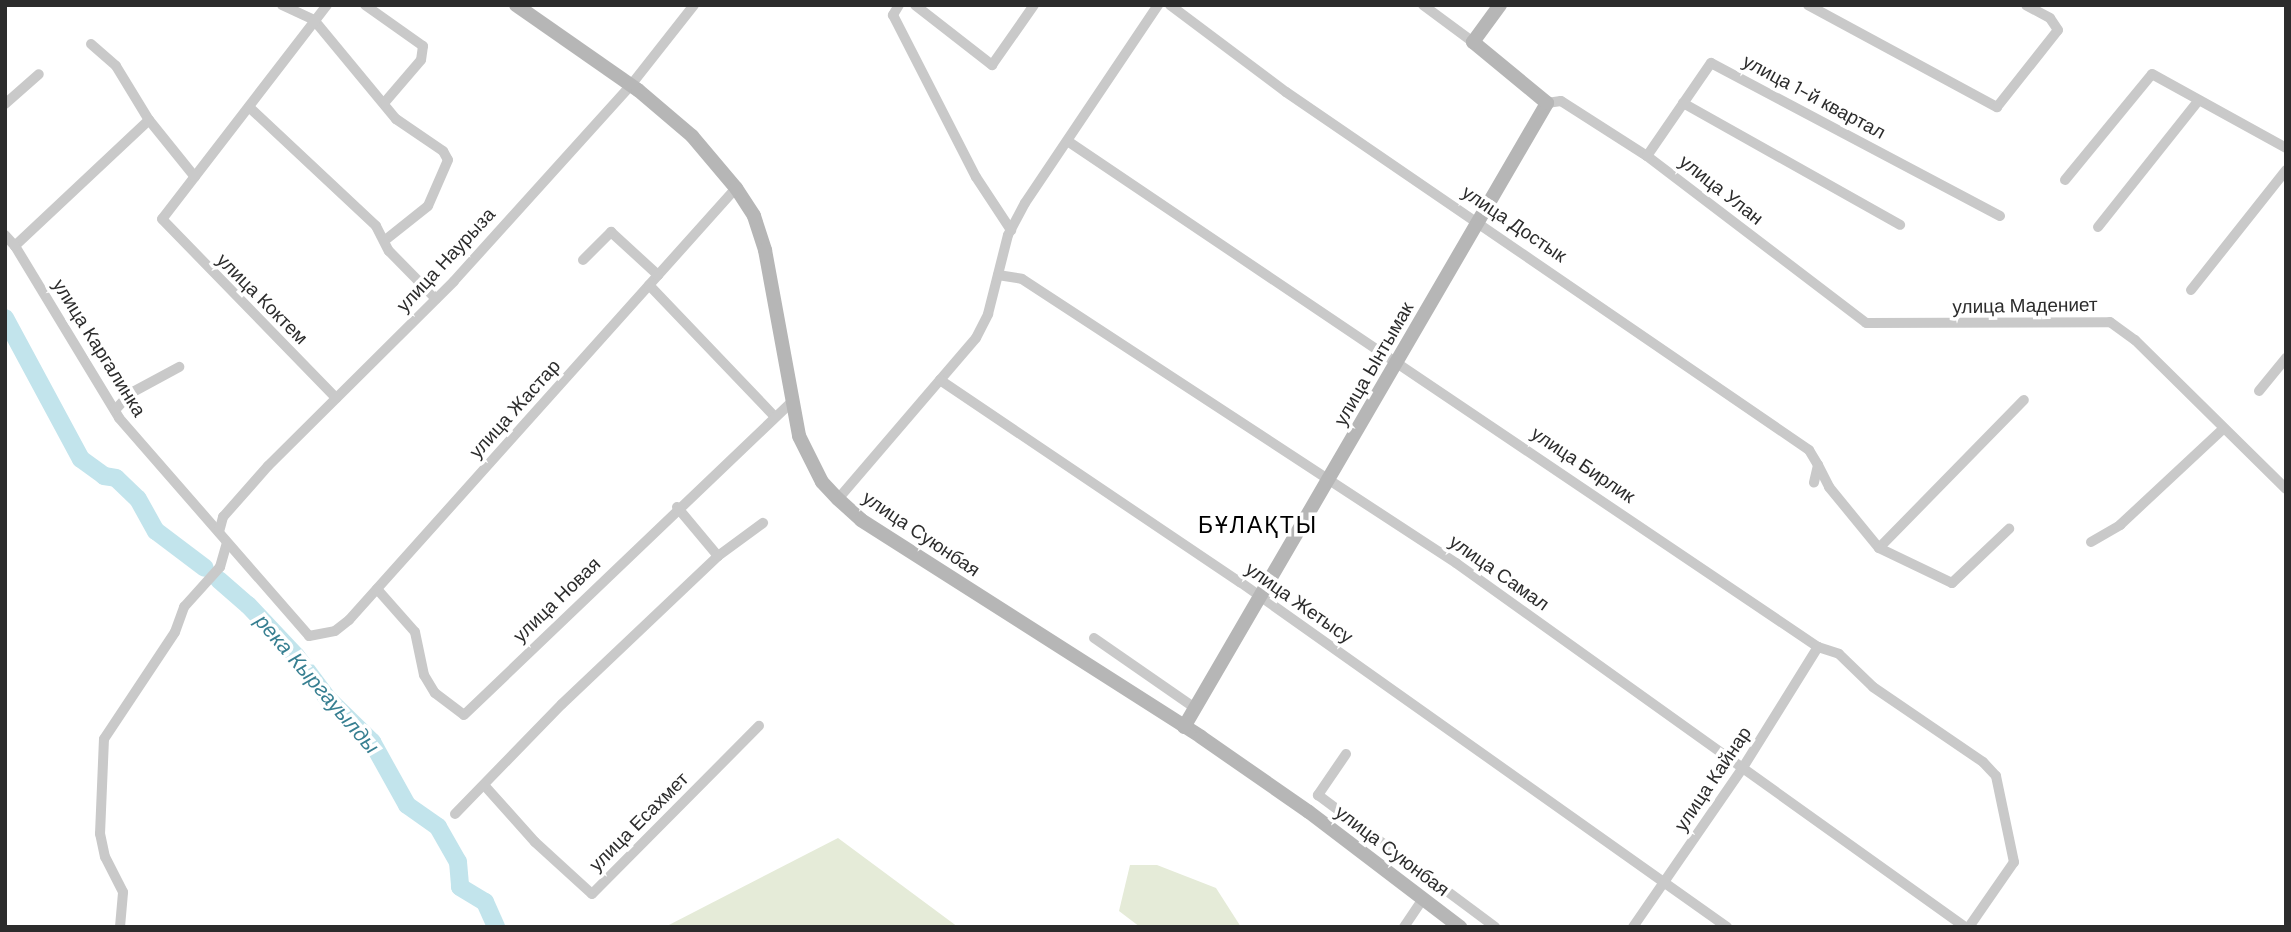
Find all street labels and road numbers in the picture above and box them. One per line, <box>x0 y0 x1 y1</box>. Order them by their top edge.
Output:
street label: улица 1-й квартал <box>1739 50 1889 144</box>
street label: улица Улан <box>1674 150 1768 230</box>
street label: улица Достык <box>1457 181 1571 267</box>
street label: улица Наурыза <box>392 203 500 317</box>
street label: улица Коктем <box>212 249 312 349</box>
street label: улица Каргалинка <box>47 275 151 421</box>
street label: улица Мадениет <box>1952 293 2098 319</box>
street label: улица Ынтымак <box>1329 298 1419 430</box>
street label: улица Жастар <box>465 355 565 463</box>
street label: улица Бирлик <box>1527 422 1639 508</box>
street label: улица Суюнбая <box>858 486 984 582</box>
street label: улица Самал <box>1445 530 1553 616</box>
street label: улица Новая <box>509 553 605 647</box>
street label: улица Жетысу <box>1241 558 1357 648</box>
street label: улица Кайнар <box>1670 722 1756 836</box>
street label: улица Есахмет <box>585 768 693 876</box>
street label: улица Суюнбая <box>1331 801 1453 901</box>

